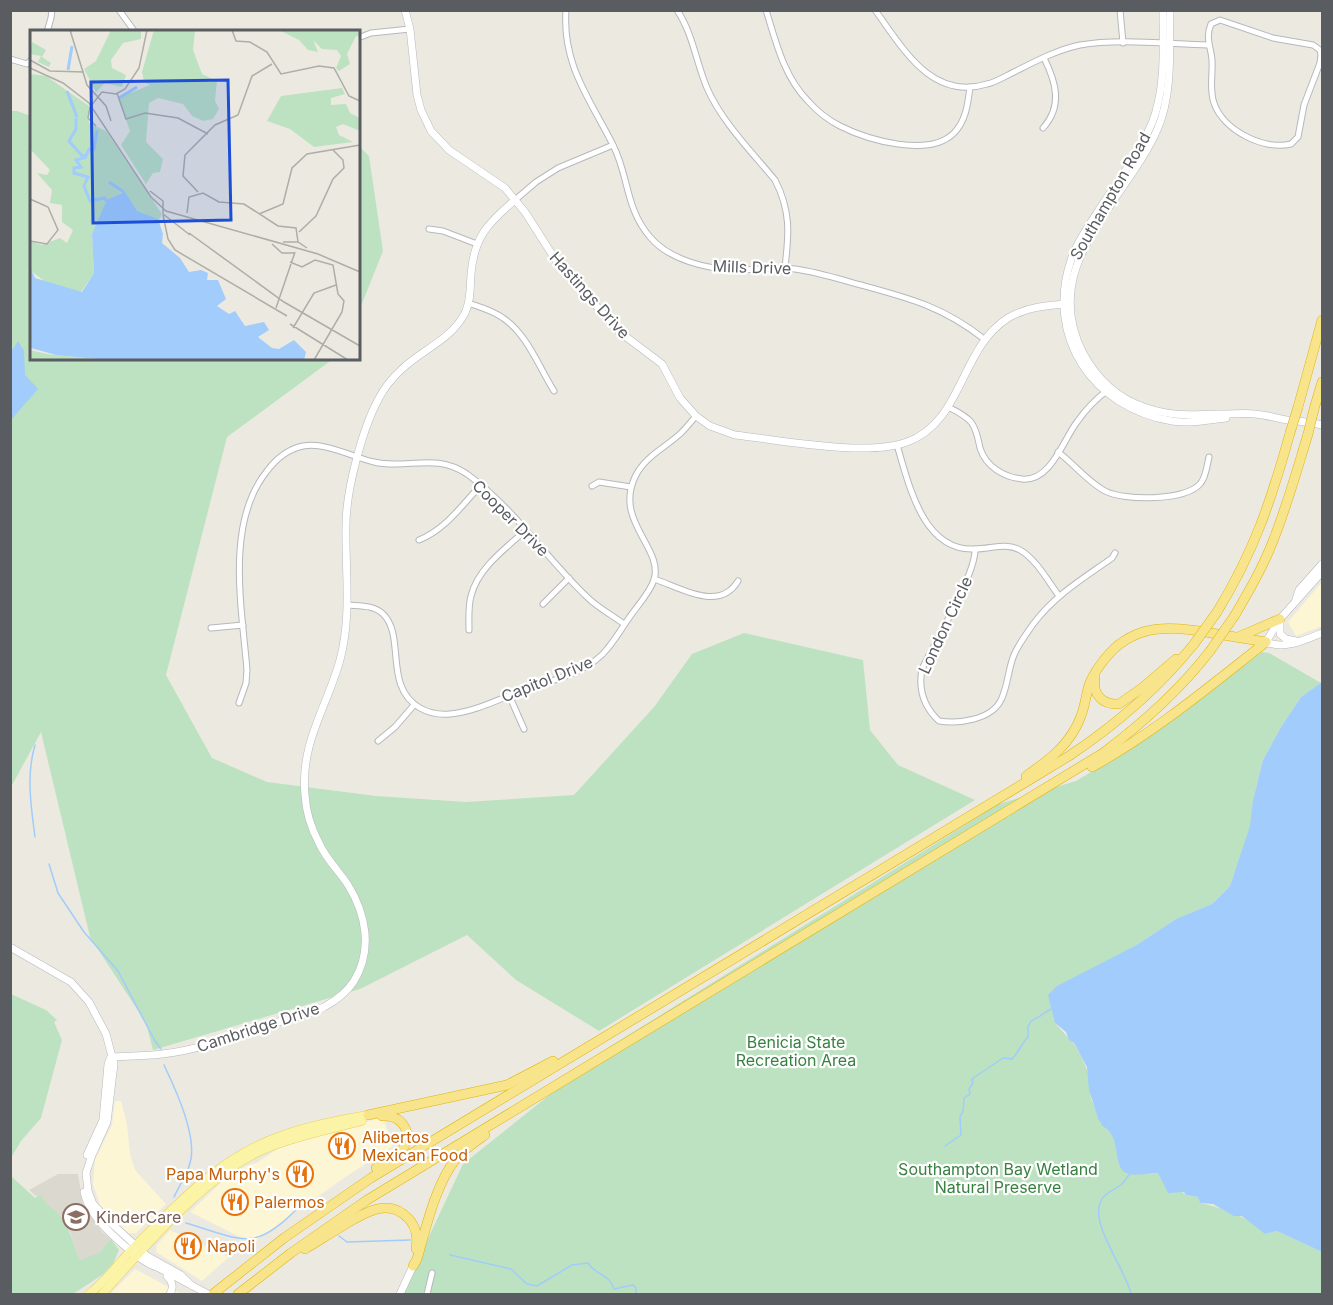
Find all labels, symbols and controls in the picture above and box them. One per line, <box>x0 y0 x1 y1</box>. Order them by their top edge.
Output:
inset map <box>30 30 360 360</box>
street label: Southampton Road <box>1065 129 1155 263</box>
street label: Hastings Drive <box>546 247 634 343</box>
street label: Mills Drive <box>712 256 792 278</box>
street label: Cooper Drive <box>468 475 554 561</box>
street label: London Circle <box>914 573 976 677</box>
street label: Capitol Drive <box>498 652 596 706</box>
street label: Cambridge Drive <box>194 998 322 1056</box>
park label: Benicia State Recreation Area <box>736 1032 856 1070</box>
place label: Alibertos Mexican Food <box>362 1127 468 1165</box>
restaurant icon: Alibertos Mexican Food <box>327 1131 357 1161</box>
restaurant icon: Papa Murphy's <box>285 1159 315 1189</box>
park label: Southampton Bay Wetland Natural Preserve <box>898 1159 1098 1197</box>
place label: Papa Murphy's <box>166 1164 280 1184</box>
restaurant icon: Palermos <box>220 1187 250 1217</box>
place label: Palermos <box>254 1192 325 1212</box>
school or university icon: KinderCare <box>61 1202 91 1232</box>
place label: KinderCare <box>96 1207 181 1227</box>
restaurant icon: Napoli <box>173 1231 203 1261</box>
place label: Napoli <box>207 1236 255 1256</box>

